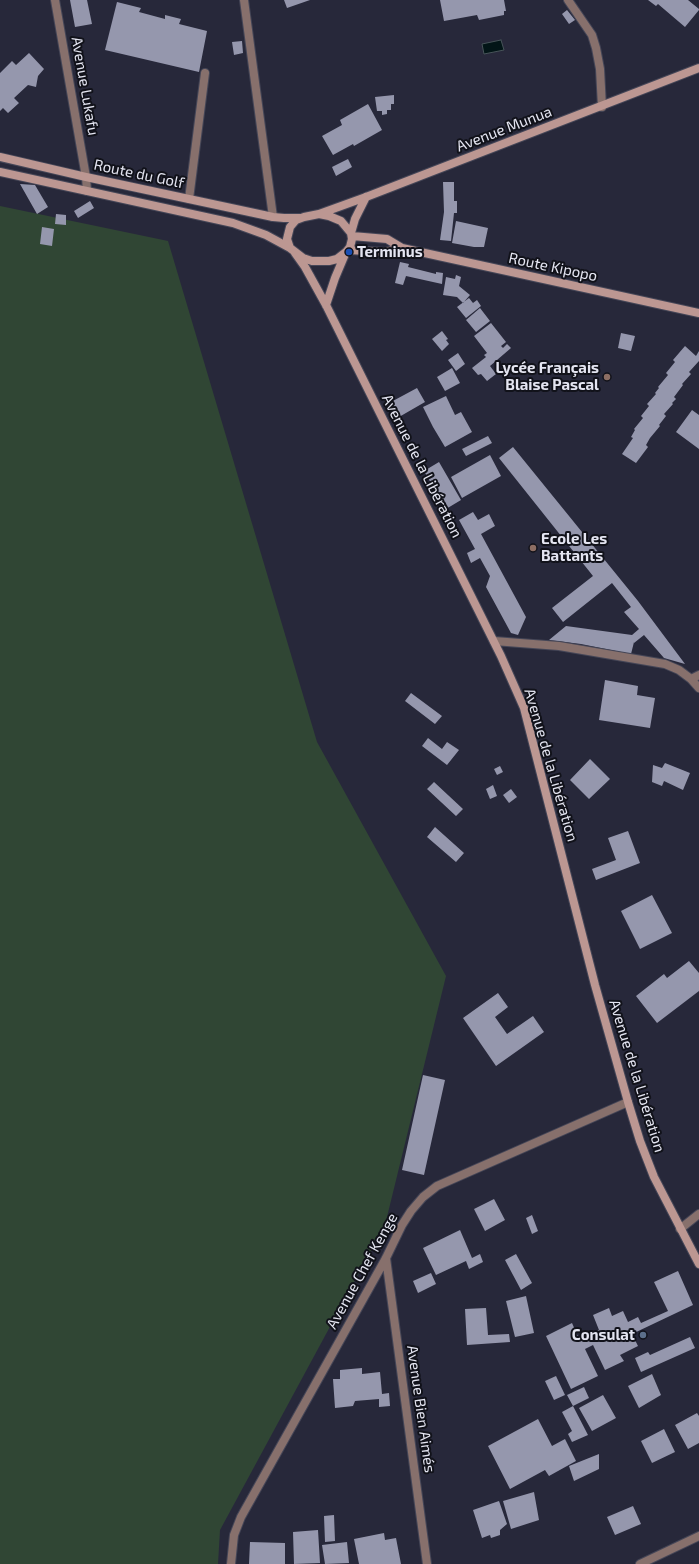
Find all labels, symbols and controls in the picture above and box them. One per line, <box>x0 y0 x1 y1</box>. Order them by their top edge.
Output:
street label: Avenue Lukafu <box>67 35 103 137</box>
street label: Avenue Munua <box>454 103 554 155</box>
street label: Route du Golf <box>92 156 186 192</box>
place label: Terminus <box>357 243 423 261</box>
marker: Terminus <box>344 247 354 257</box>
street label: Route Kipopo <box>507 249 599 285</box>
place label: Lycée Français Blaise Pascal <box>495 359 599 394</box>
marker: Lycée Français Blaise Pascal <box>602 372 612 382</box>
street label: Avenue de la Libération <box>378 391 466 541</box>
place label: Ecole Les Battants <box>541 530 607 565</box>
marker: Ecole Les Battants <box>528 543 538 553</box>
street label: Avenue de la Libération <box>520 686 582 844</box>
street label: Avenue de la Libération <box>605 998 669 1154</box>
street label: Avenue Chef Kenge <box>323 1210 401 1332</box>
place label: Consulat <box>572 1326 635 1344</box>
marker: Consulat <box>638 1330 648 1340</box>
street label: Avenue Bien Aimés <box>403 1344 439 1474</box>

